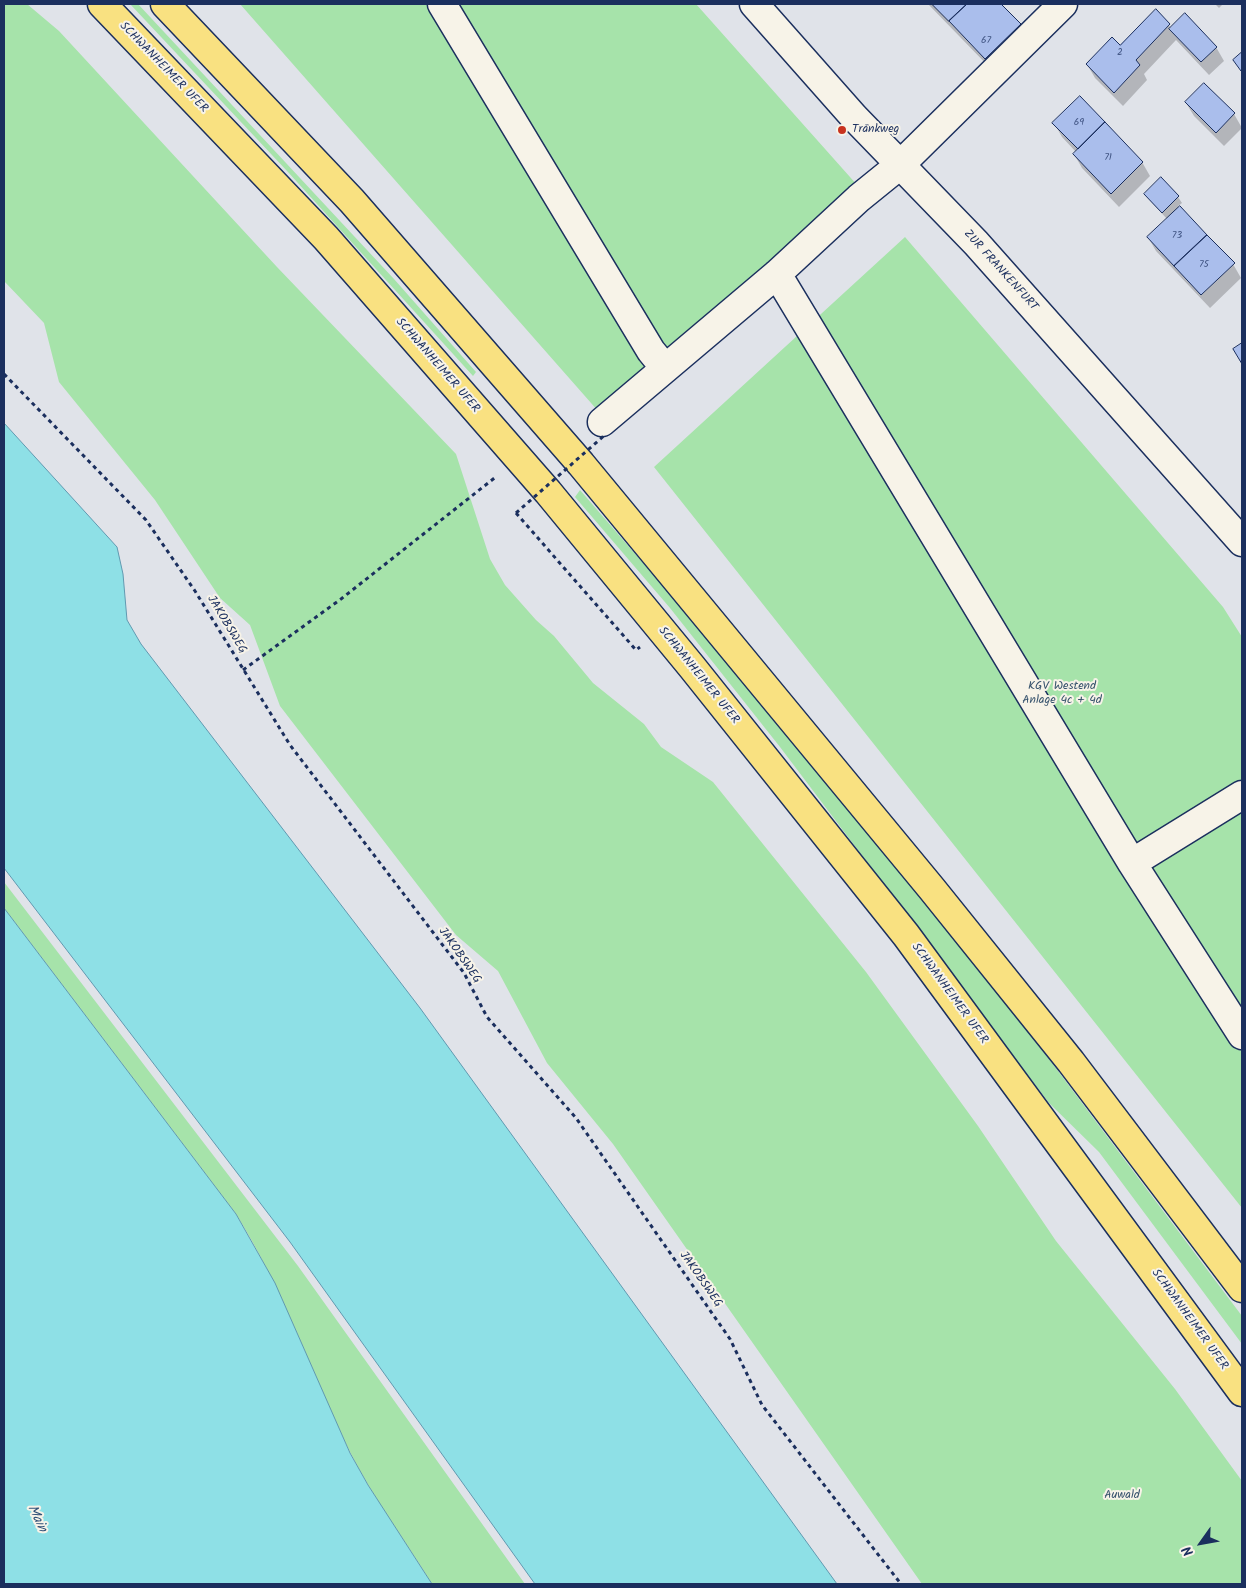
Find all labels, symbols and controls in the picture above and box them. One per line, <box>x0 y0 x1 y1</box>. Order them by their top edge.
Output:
street label: SCHWANHEIMER UFER <box>116 19 210 117</box>
house number: 67 <box>981 35 991 47</box>
house number: 2 <box>1117 47 1123 59</box>
house number: 69 <box>1074 117 1084 129</box>
place label: Tränkweg <box>852 123 899 137</box>
marker: Tränkweg <box>836 124 848 136</box>
house number: 71 <box>1104 152 1112 164</box>
street label: ZUR FRANKENFURT <box>960 227 1040 315</box>
house number: 73 <box>1172 230 1182 242</box>
house number: 75 <box>1199 259 1209 271</box>
street label: SCHWANHEIMER UFER <box>392 316 482 416</box>
street label: JAKOBSWEG <box>203 593 249 657</box>
street label: SCHWANHEIMER UFER <box>654 624 742 728</box>
park label: KGV Westend Anlage 4c + 4d <box>1022 680 1102 708</box>
street label: JAKOBSWEG <box>434 925 484 987</box>
street label: SCHWANHEIMER UFER <box>908 941 990 1047</box>
street label: JAKOBSWEG <box>675 1249 725 1311</box>
street label: SCHWANHEIMER UFER <box>1148 1267 1230 1373</box>
park label: Auwald <box>1104 1489 1140 1503</box>
water label: Main <box>22 1503 50 1535</box>
north arrow <box>1176 1518 1226 1568</box>
text: N <box>1177 1541 1200 1561</box>

